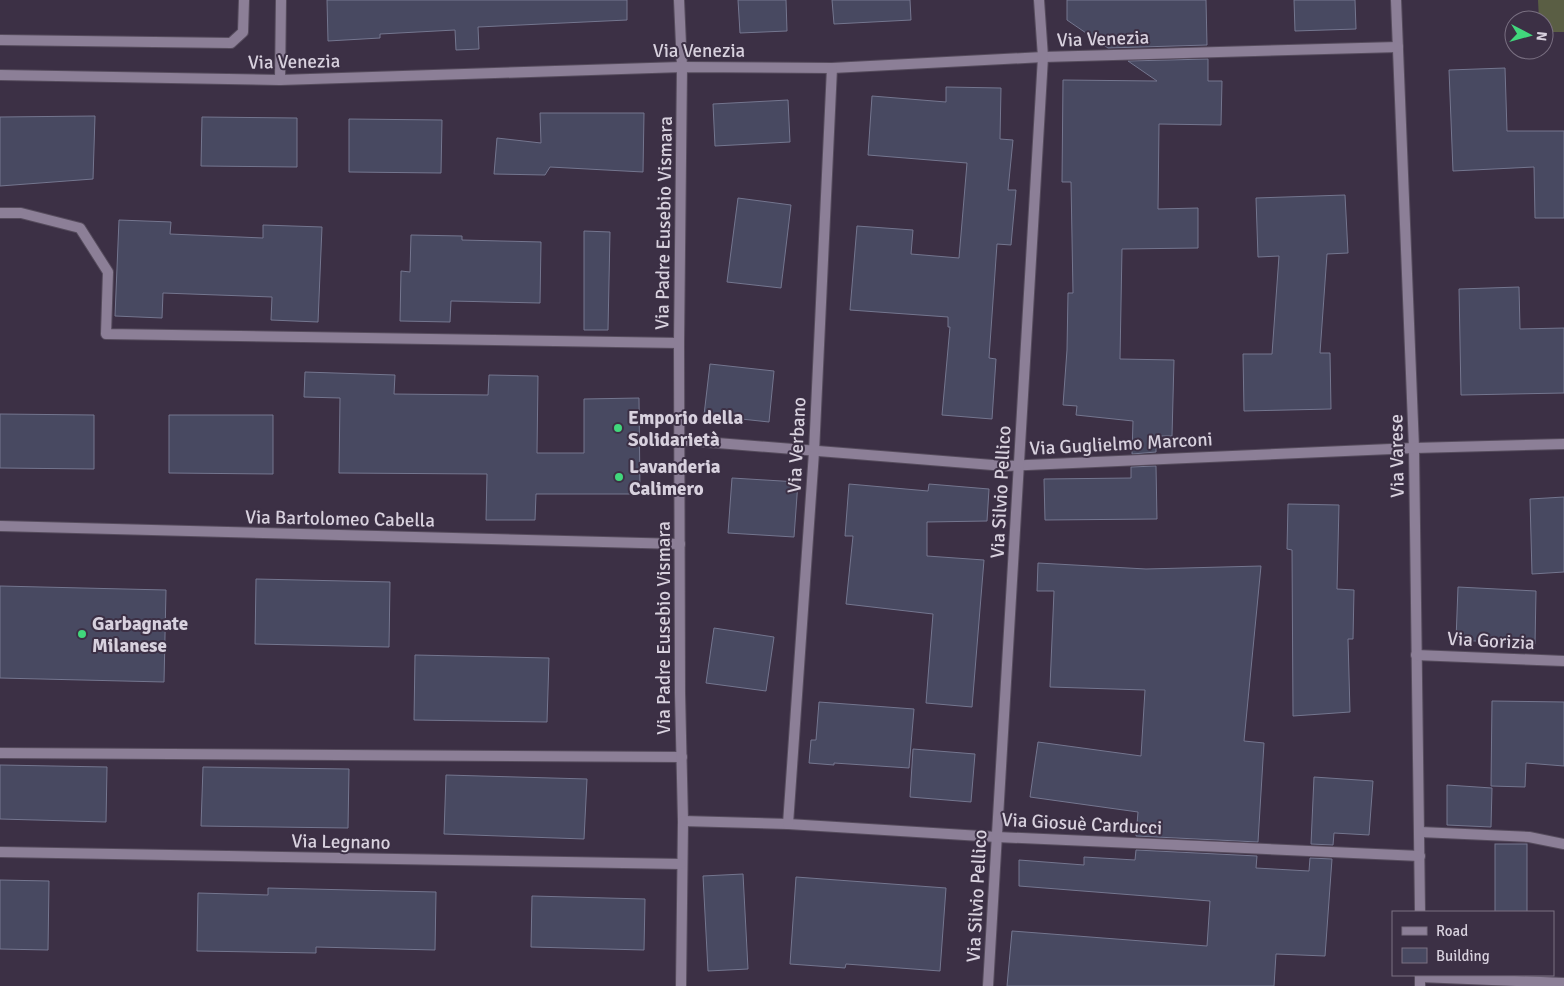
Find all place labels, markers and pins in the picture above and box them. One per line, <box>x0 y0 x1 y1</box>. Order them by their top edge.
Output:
place label: Emporio della Solidarietà <box>628 406 743 452</box>
marker: Emporio della Solidarietà <box>612 422 624 434</box>
place label: Lavanderia Calimero <box>629 455 721 501</box>
marker: Lavanderia Calimero <box>613 471 625 483</box>
place label: Garbagnate Milanese <box>92 612 188 658</box>
marker: Garbagnate Milanese <box>76 628 88 640</box>

